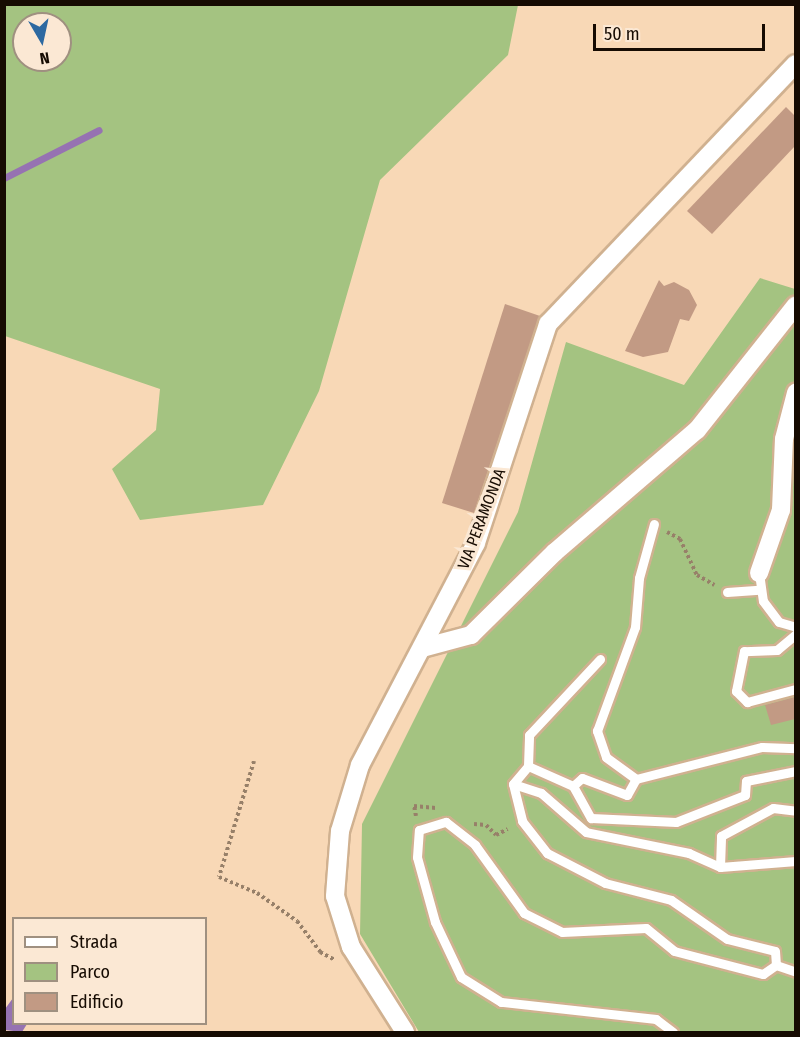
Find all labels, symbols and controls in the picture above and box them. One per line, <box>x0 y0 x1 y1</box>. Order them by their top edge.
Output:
north arrow <box>12 12 72 72</box>
scale bar <box>596 12 768 50</box>
text: 50 m <box>604 23 640 45</box>
text: N <box>38 48 51 68</box>
street label: VIA PERAMONDA <box>454 466 510 572</box>
legend <box>12 917 207 1025</box>
text: Strada <box>70 931 118 953</box>
text: Parco <box>70 961 110 983</box>
text: Edificio <box>70 991 123 1013</box>

